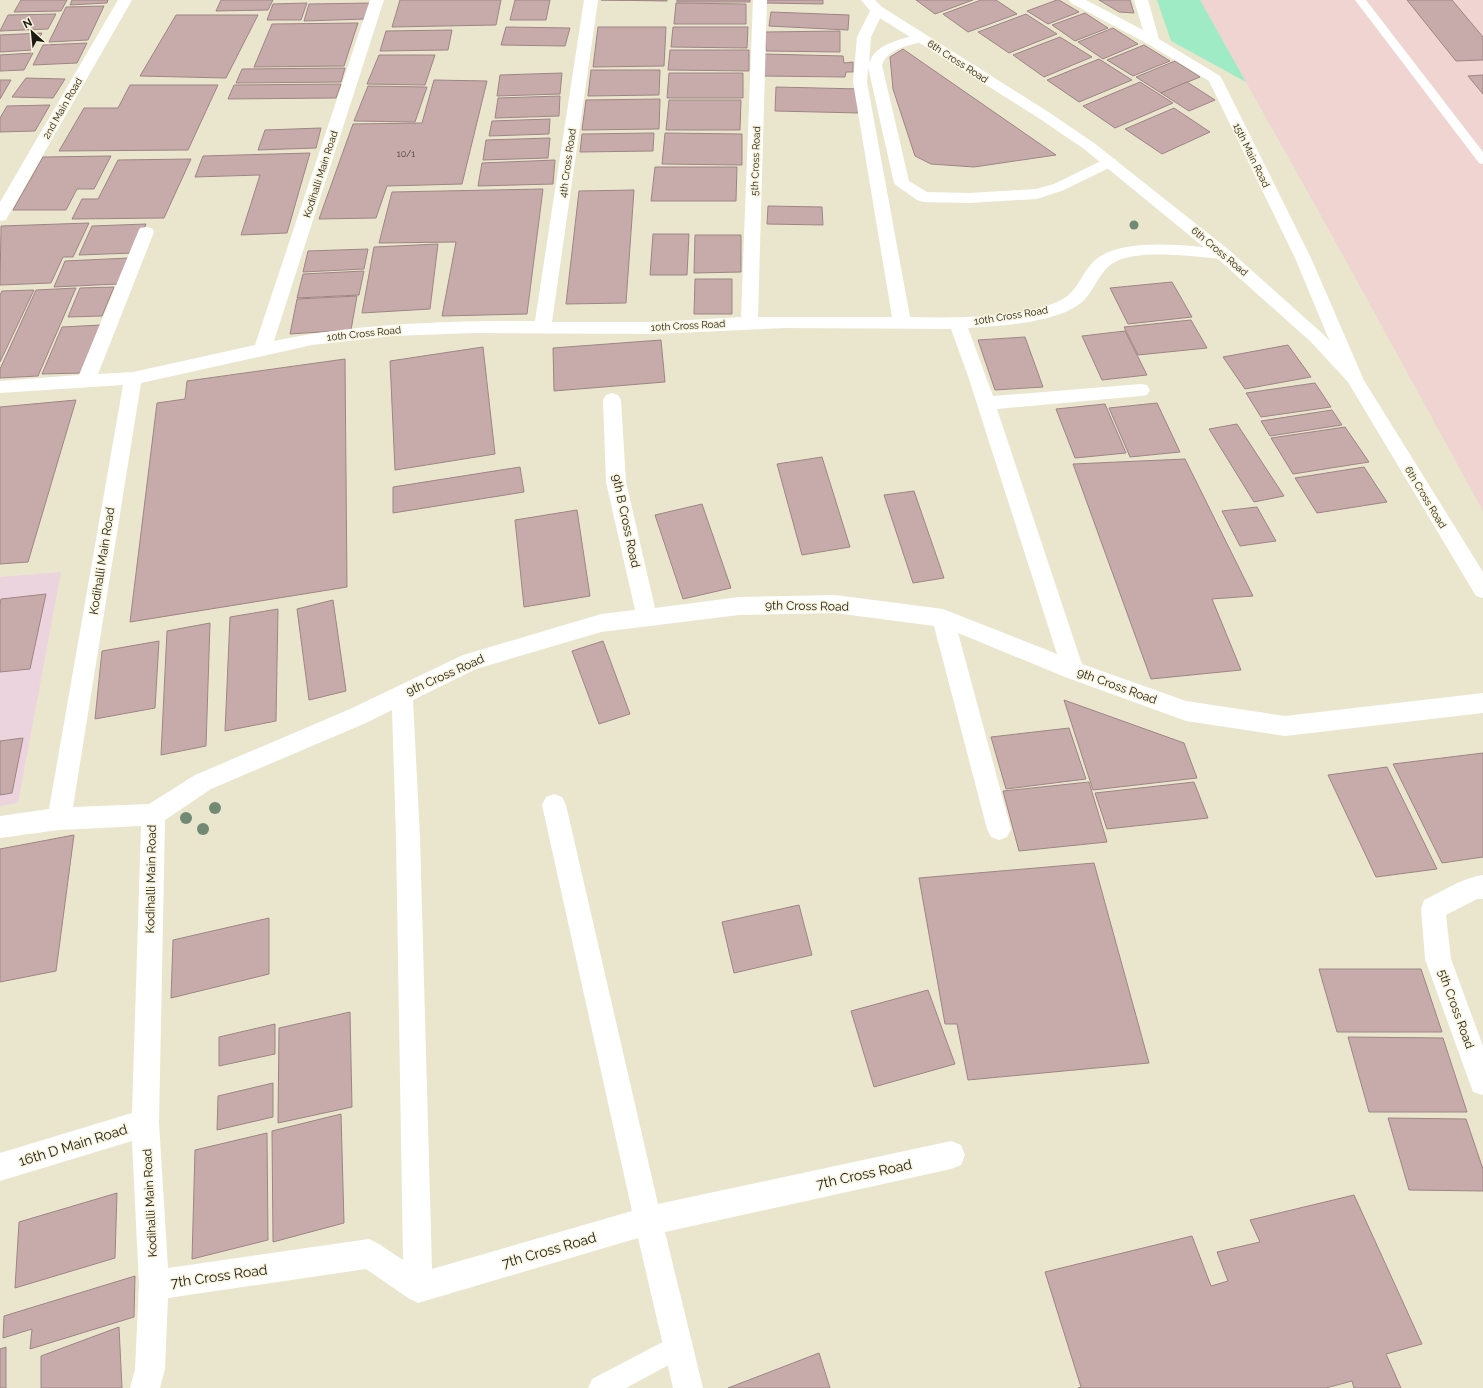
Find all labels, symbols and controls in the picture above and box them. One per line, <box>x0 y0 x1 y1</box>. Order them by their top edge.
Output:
north arrow <box>12 12 52 52</box>
text: N <box>21 16 34 31</box>
street label: 6th Cross Road <box>925 38 990 85</box>
street label: 2nd Main Road <box>41 76 84 141</box>
street label: 15th Main Road <box>1231 121 1272 189</box>
street label: 5th Cross Road <box>749 126 762 196</box>
street label: 4th Cross Road <box>557 128 578 198</box>
street label: Kodihalli Main Road <box>301 129 340 219</box>
house number: 10/1 <box>397 149 415 159</box>
street label: 6th Cross Road <box>1189 225 1250 278</box>
street label: 10th Cross Road <box>973 304 1049 327</box>
street label: 10th Cross Road <box>651 318 726 333</box>
street label: 10th Cross Road <box>326 324 402 343</box>
street label: 6th Cross Road <box>1403 464 1448 530</box>
street label: 9th B Cross Road <box>609 473 643 569</box>
street label: Kodihalli Main Road <box>87 506 117 616</box>
street label: 9th Cross Road <box>765 598 849 614</box>
street label: 9th Cross Road <box>404 652 486 698</box>
street label: 9th Cross Road <box>1075 665 1159 707</box>
street label: Kodihalli Main Road <box>143 825 159 933</box>
street label: 5th Cross Road <box>1435 967 1477 1051</box>
street label: 16th D Main Road <box>17 1121 129 1169</box>
street label: Kodihalli Main Road <box>140 1148 160 1258</box>
street label: 7th Cross Road <box>815 1156 913 1192</box>
street label: 7th Cross Road <box>500 1229 598 1271</box>
street label: 7th Cross Road <box>170 1261 268 1291</box>

